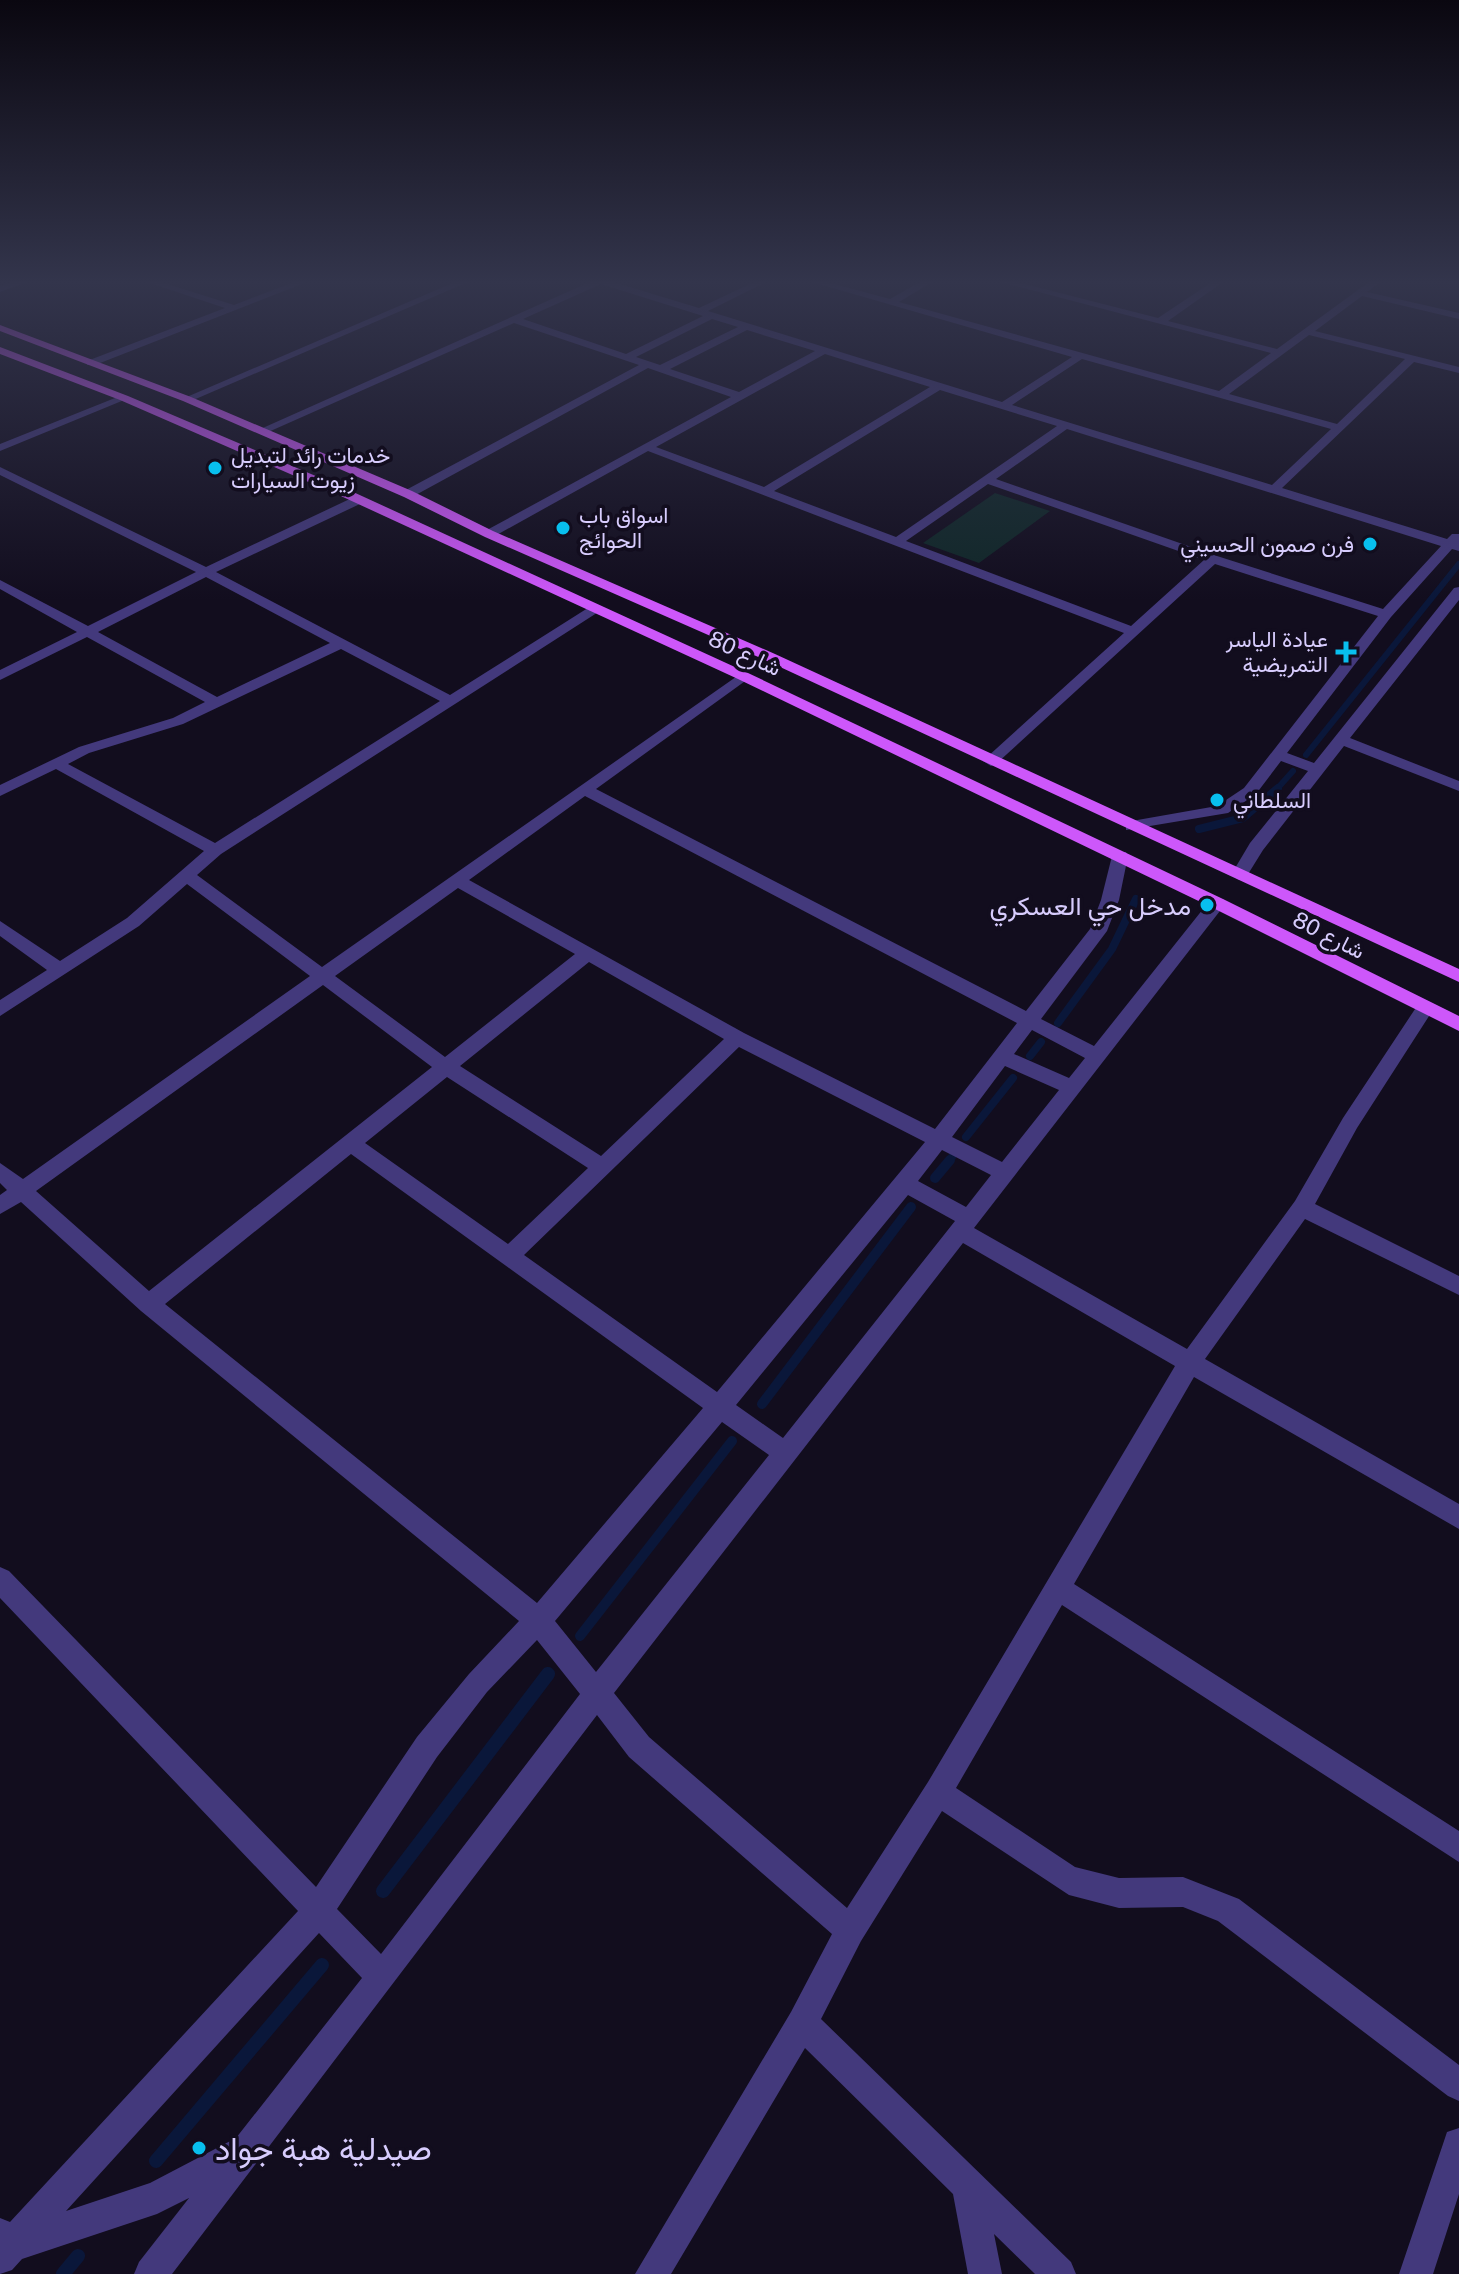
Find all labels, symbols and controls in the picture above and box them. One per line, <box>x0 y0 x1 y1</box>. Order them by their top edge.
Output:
place label: خدمات رائد لتبديل زيوت السيارات <box>231 442 390 494</box>
marker: خدمات رائد لتبديل زيوت السيارات <box>206 459 224 477</box>
place label: اسواق باب الحوائج <box>579 502 668 555</box>
marker: اسواق باب الحوائج <box>554 519 572 537</box>
place label: فرن صمون الحسيني <box>1180 531 1354 563</box>
marker: فرن صمون الحسيني <box>1361 535 1379 553</box>
street label: شارع 80 <box>704 625 785 683</box>
place label: عيادة الياسر التمريضية <box>1225 626 1328 678</box>
marker: عيادة الياسر التمريضية <box>1335 641 1357 663</box>
place label: السلطاني <box>1233 787 1311 819</box>
marker: السلطاني <box>1208 791 1226 809</box>
place label: مدخل حي العسكري <box>990 890 1191 927</box>
marker: مدخل حي العسكري <box>1198 896 1216 914</box>
street label: شارع 80 <box>1288 906 1369 966</box>
place label: صيدلية هبة جواد <box>215 2130 432 2169</box>
marker: صيدلية هبة جواد <box>190 2139 208 2157</box>

